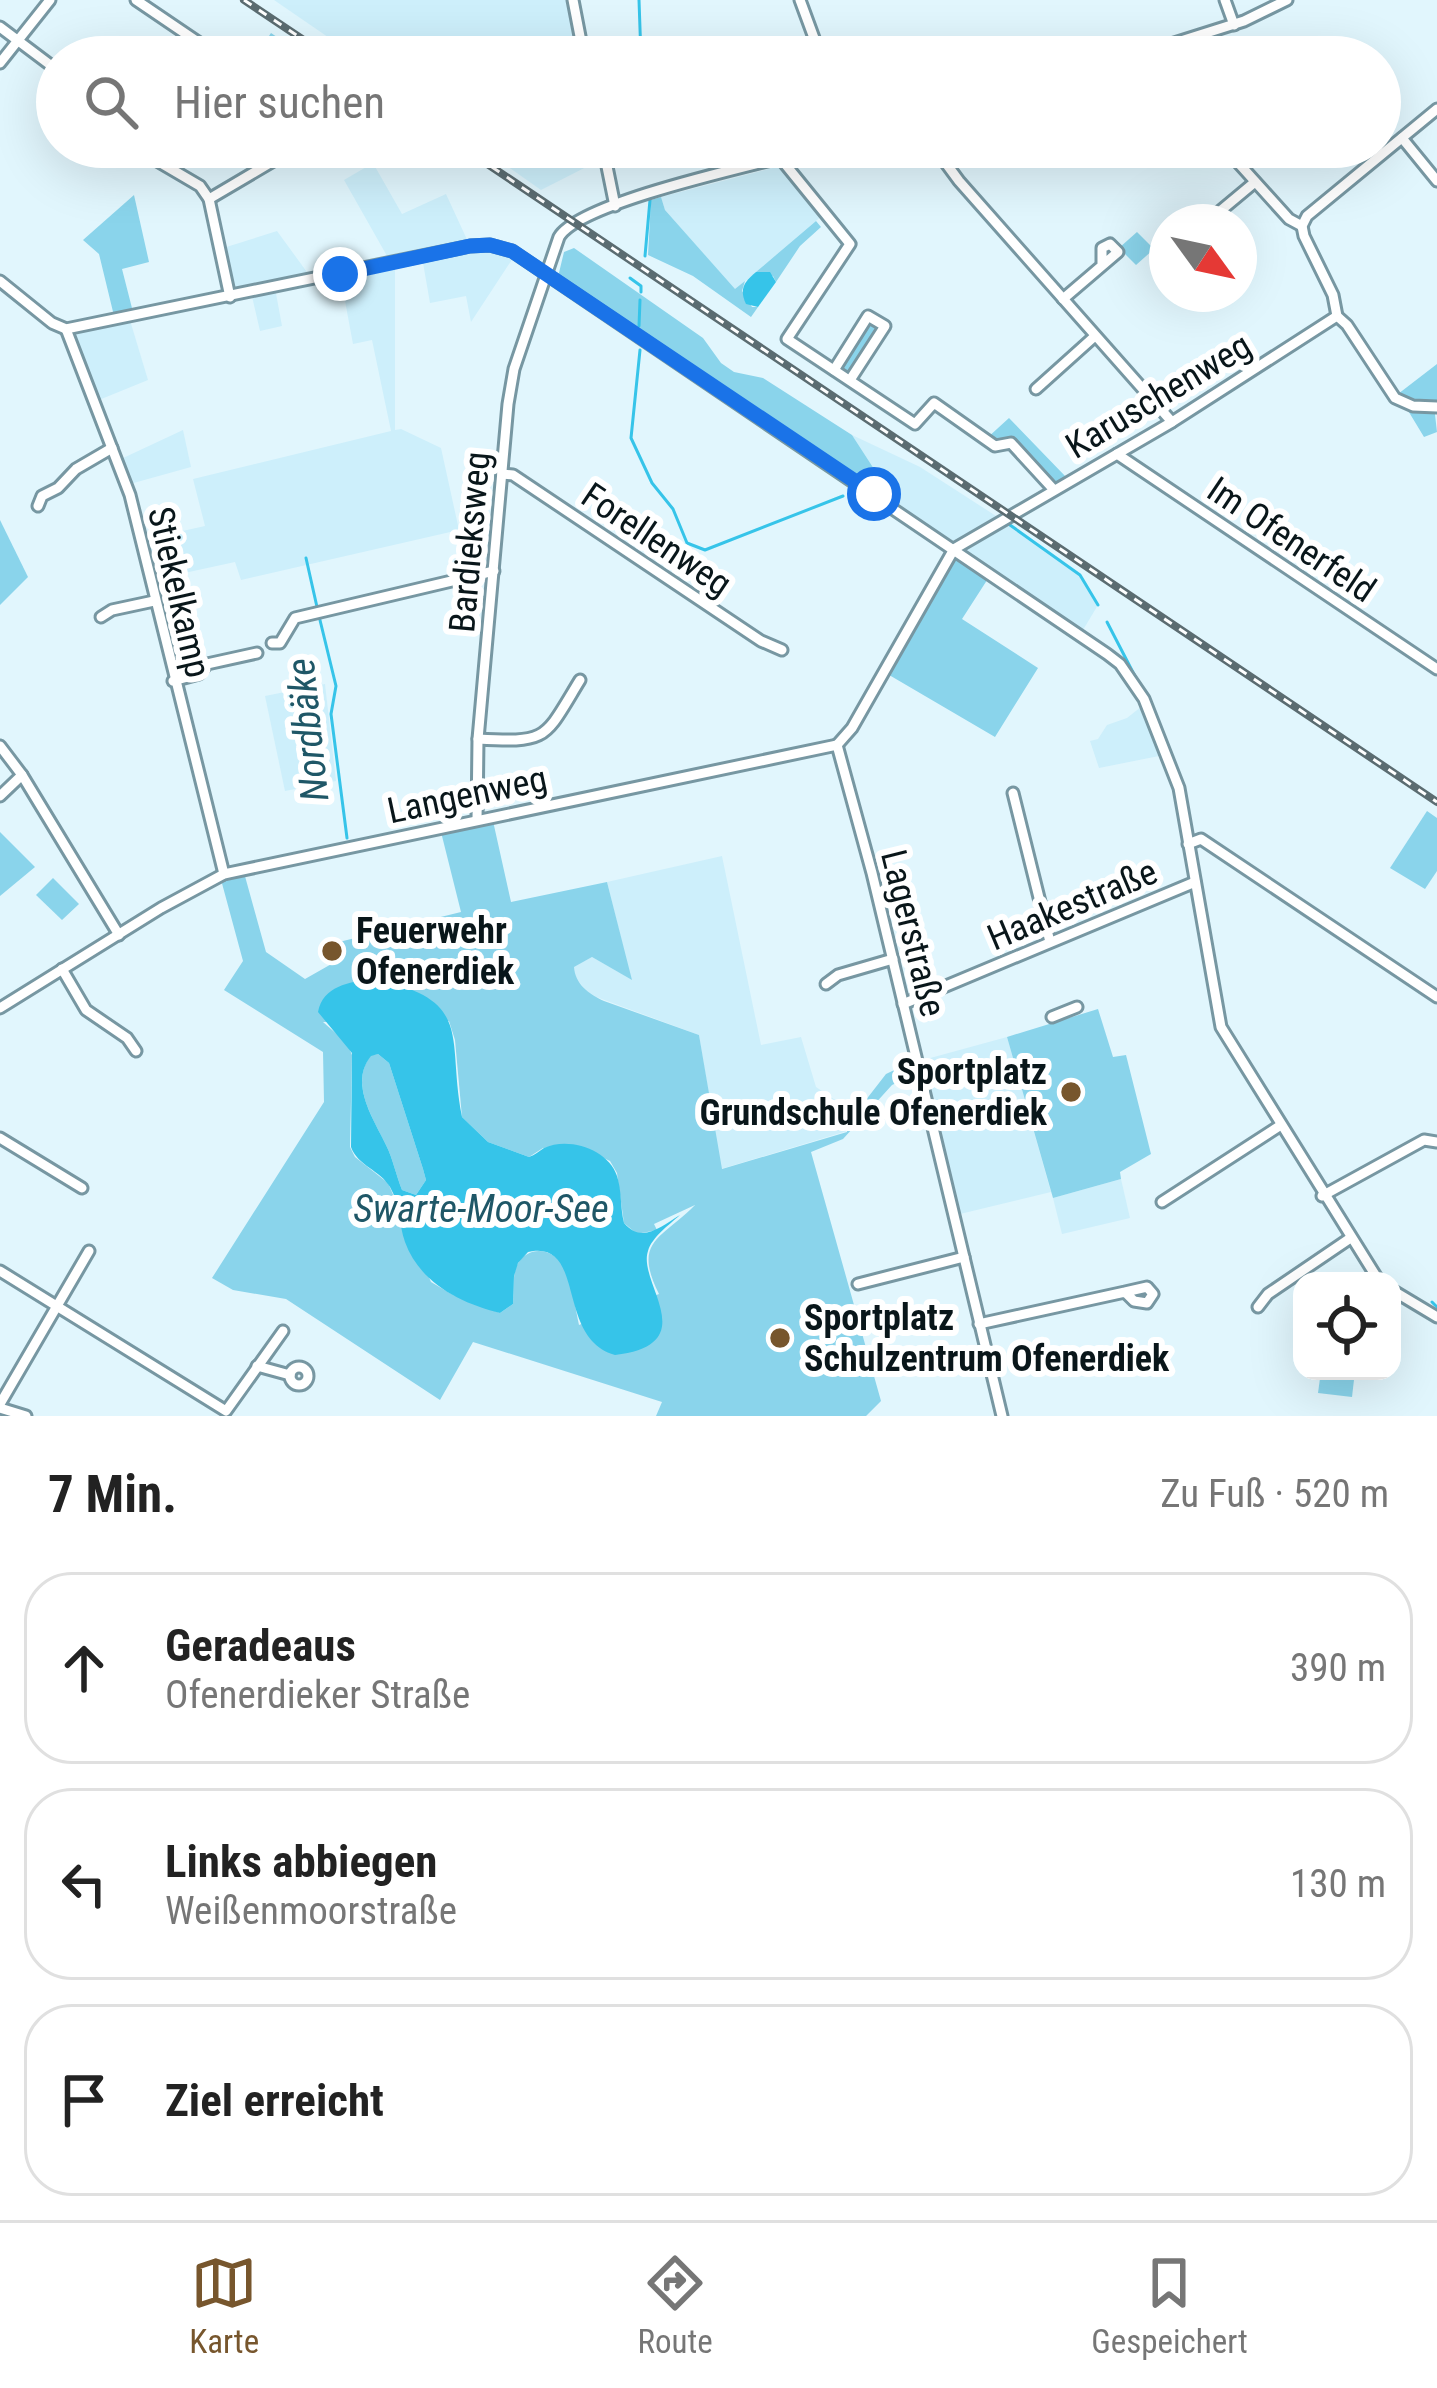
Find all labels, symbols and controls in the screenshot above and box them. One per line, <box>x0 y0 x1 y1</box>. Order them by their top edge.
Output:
search box <box>36 36 1401 168</box>
icon: search <box>78 69 144 135</box>
text: Hier suchen <box>174 76 385 129</box>
north arrow <box>1149 204 1257 312</box>
route end <box>313 247 367 301</box>
street label: Karuschenweg <box>1059 324 1258 467</box>
street label: Bardieksweg <box>441 450 499 634</box>
route start <box>847 467 901 521</box>
street label: Im Ofenerfeld <box>1200 468 1383 611</box>
street label: Forellenweg <box>574 474 739 605</box>
street label: Stiekelkamp <box>139 503 219 682</box>
water label: Nordbäke <box>278 656 338 804</box>
street label: Langenweg <box>384 758 551 832</box>
street label: Lagerstraße <box>872 846 954 1021</box>
street label: Haakestraße <box>981 850 1163 959</box>
place label: Feuerwehr Ofenerdiek <box>356 910 515 993</box>
marker: Feuerwehr Ofenerdiek <box>319 938 345 964</box>
place label: Sportplatz Grundschule Ofenerdiek <box>700 1051 1048 1134</box>
marker: Sportplatz Grundschule Ofenerdiek <box>1058 1079 1084 1105</box>
water label: Swarte-Moor-See <box>353 1186 609 1232</box>
map controls <box>1293 1272 1401 1380</box>
button: locate <box>1293 1272 1401 1380</box>
place label: Sportplatz Schulzentrum Ofenerdiek <box>804 1297 1170 1380</box>
marker: Sportplatz Schulzentrum Ofenerdiek <box>767 1325 793 1351</box>
text: 7 Min. <box>48 1465 177 1524</box>
text: Zu Fuß · 520 m <box>1160 1471 1389 1517</box>
text: Geradeaus <box>165 1619 356 1672</box>
icon: ahead <box>51 1635 117 1701</box>
text: 390 m <box>1290 1645 1386 1691</box>
text: Ofenerdieker Straße <box>165 1672 470 1718</box>
text: Links abbiegen <box>165 1835 437 1888</box>
icon: left <box>51 1851 117 1917</box>
text: 130 m <box>1290 1861 1386 1907</box>
text: Weißenmoorstraße <box>165 1888 457 1934</box>
icon: arrive <box>51 2067 117 2133</box>
text: Ziel erreicht <box>165 2074 384 2127</box>
tab: Karte <box>189 2250 259 2361</box>
tab: Route <box>638 2250 713 2361</box>
tab: Gespeichert <box>1091 2250 1248 2361</box>

